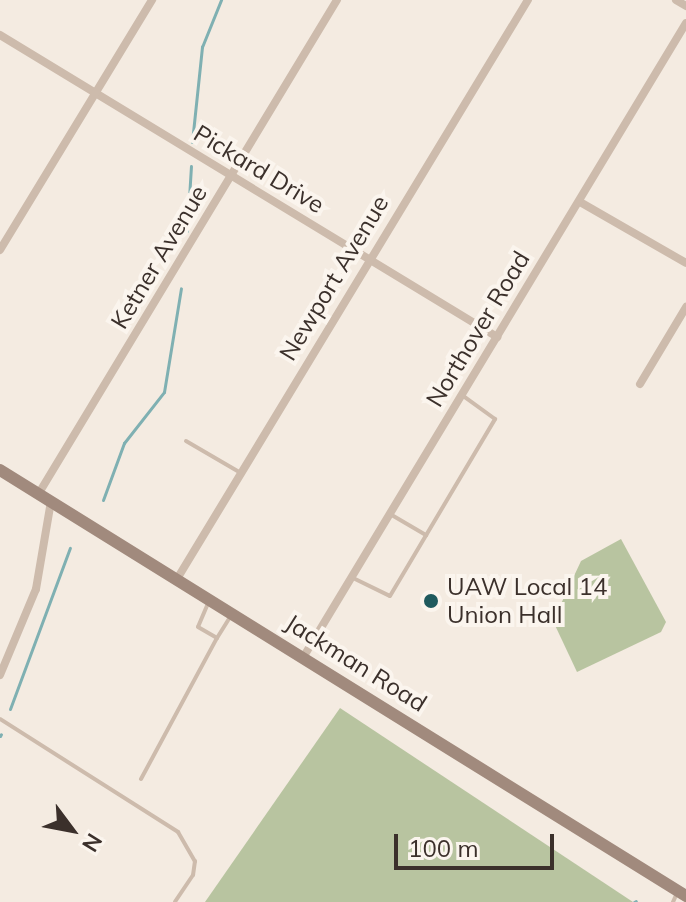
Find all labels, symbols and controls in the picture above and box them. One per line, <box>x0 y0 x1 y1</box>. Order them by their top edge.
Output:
street label: Pickard Drive <box>189 119 329 219</box>
street label: Ketner Avenue <box>105 180 213 334</box>
street label: Newport Avenue <box>273 190 395 366</box>
street label: Northover Road <box>420 246 536 412</box>
place label: UAW Local 14 Union Hall <box>447 573 607 629</box>
marker: UAW Local 14 Union Hall <box>422 592 440 610</box>
street label: Jackman Road <box>280 608 432 718</box>
north arrow <box>32 790 112 870</box>
scale bar <box>398 818 558 868</box>
text: N <box>76 828 109 857</box>
text: 100 m <box>408 833 479 863</box>

